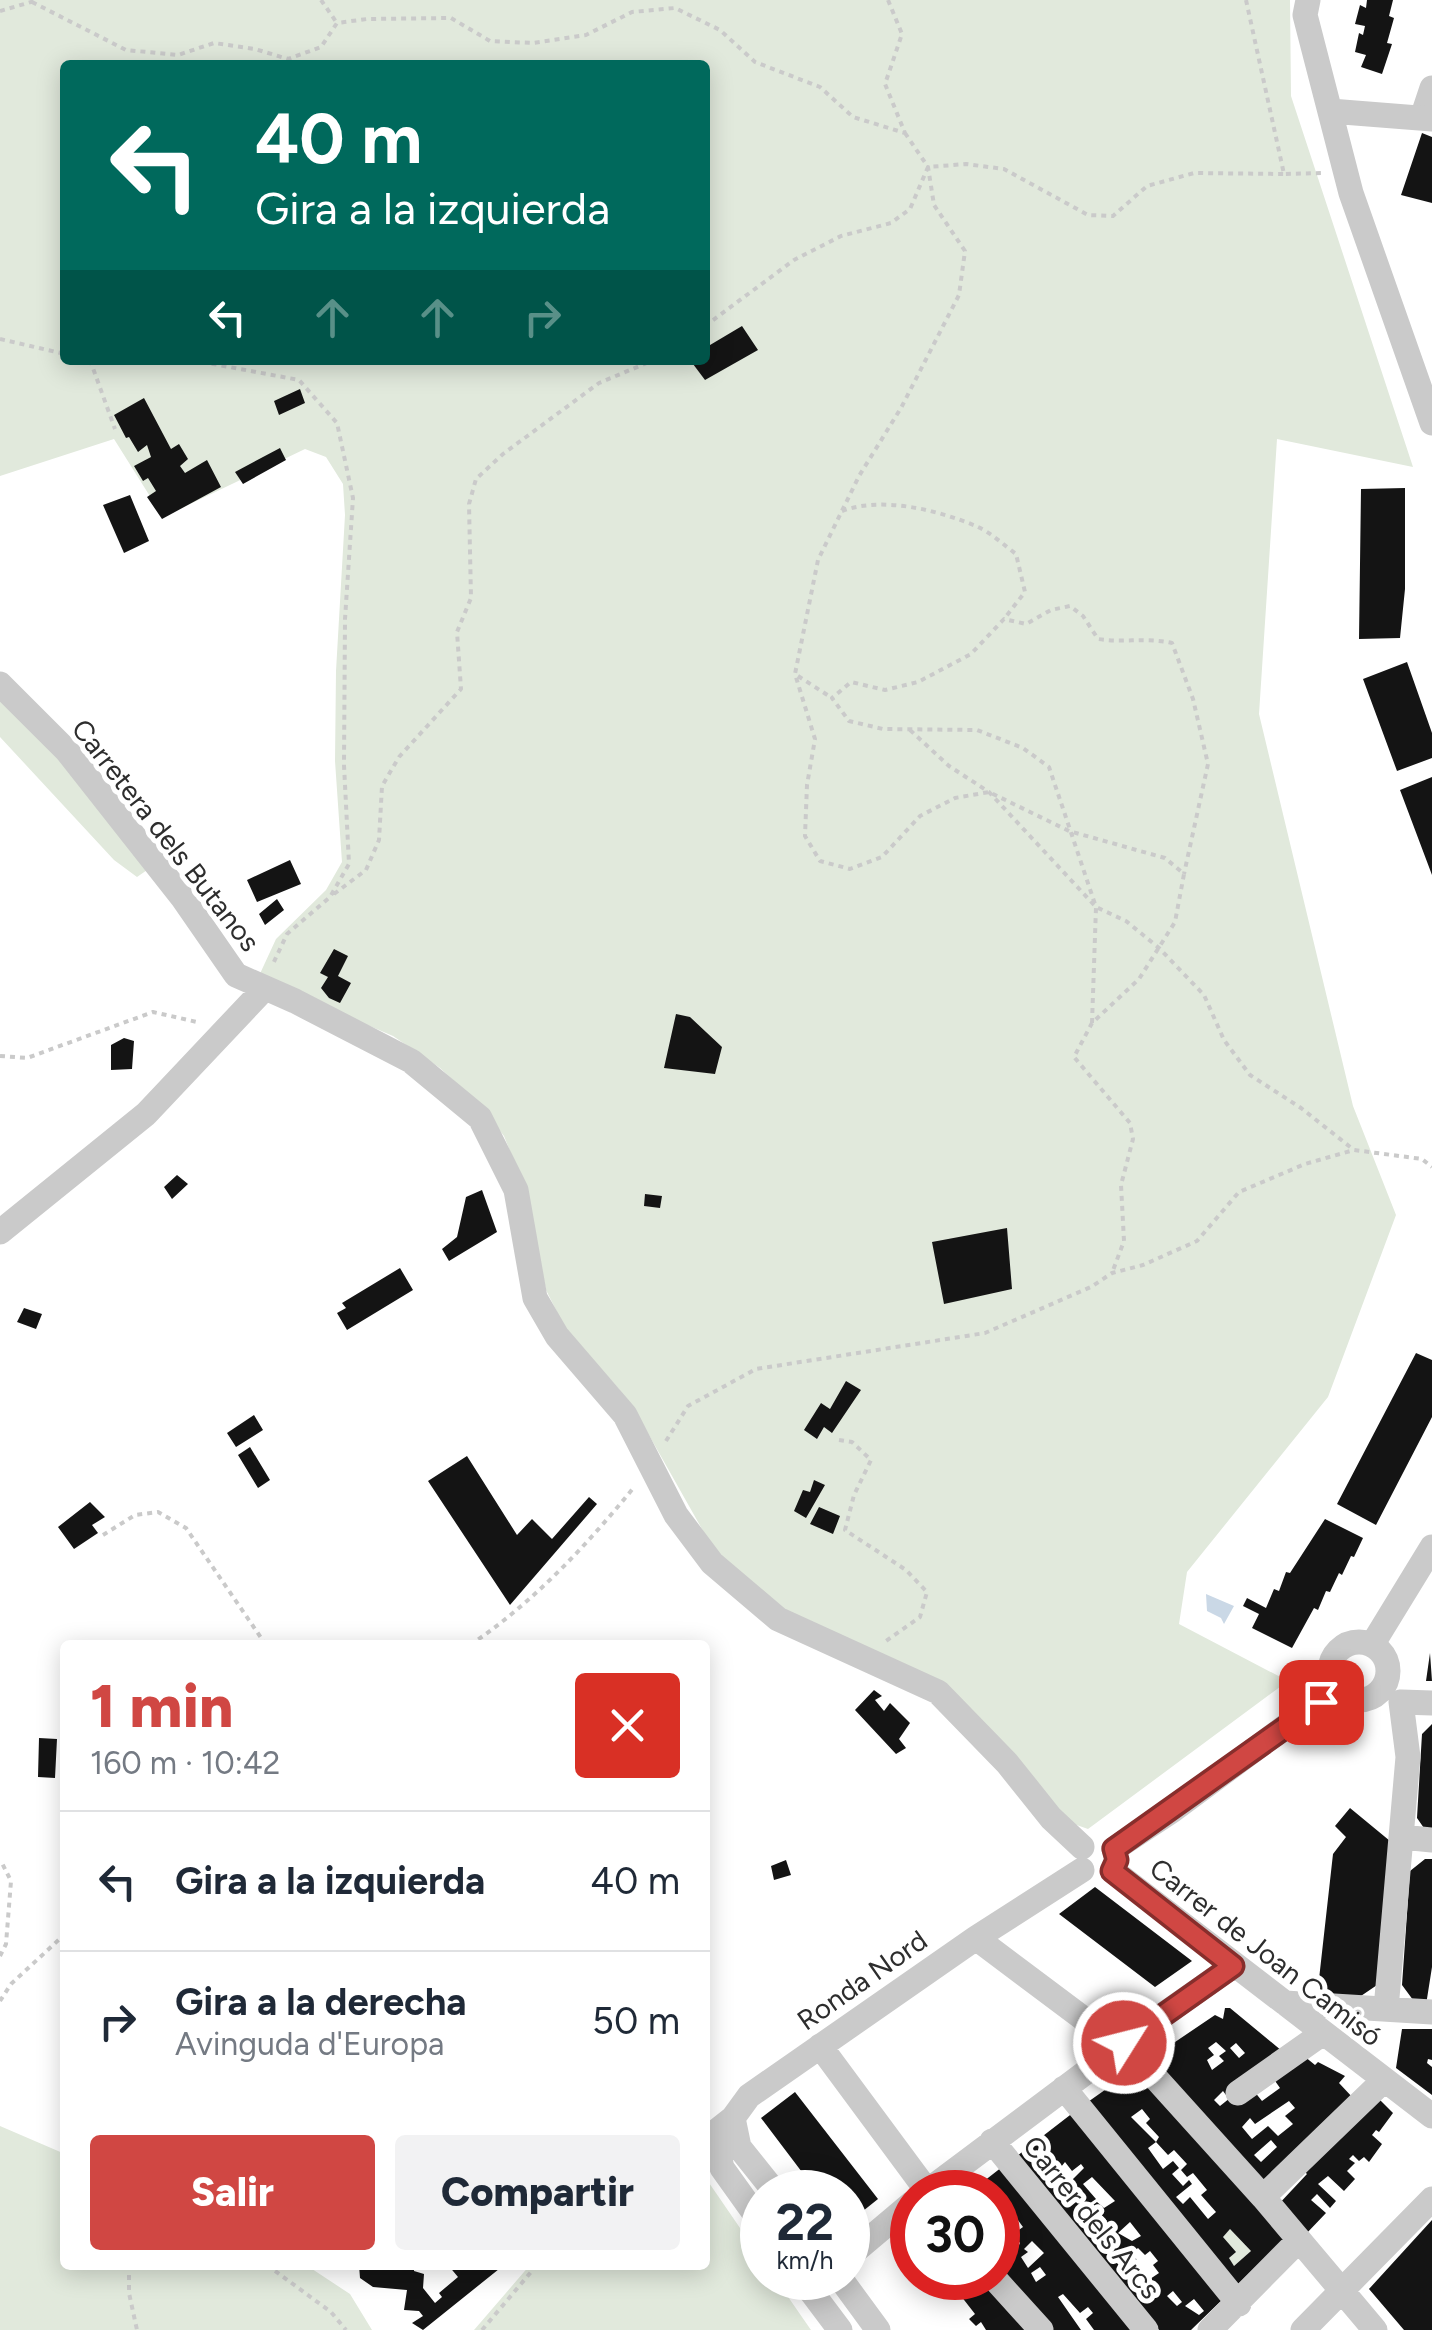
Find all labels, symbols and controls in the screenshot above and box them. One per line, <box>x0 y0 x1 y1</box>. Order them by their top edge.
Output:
text: 40 m <box>255 96 422 181</box>
icon: left <box>90 100 220 230</box>
text: Gira a la izquierda <box>255 181 610 235</box>
icon: left <box>200 290 255 345</box>
icon: ahead <box>305 290 360 345</box>
icon: ahead <box>410 290 465 345</box>
icon: right <box>515 290 570 345</box>
street label: Carretera dels Butanos <box>65 712 267 958</box>
pin <box>1279 1660 1364 1745</box>
text: 1 min <box>90 1670 233 1742</box>
button: close <box>575 1673 680 1778</box>
icon: arrive <box>1294 1675 1349 1730</box>
text: 160 m · 10:42 <box>90 1744 281 1782</box>
street label: Carrer de Joan Camisó <box>1143 1851 1389 2053</box>
icon: left <box>90 1854 145 1909</box>
text: Gira a la izquierda <box>175 1858 485 1904</box>
text: 40 m <box>590 1858 680 1904</box>
street label: Ronda Nord <box>790 1923 934 2037</box>
text: Gira a la derecha <box>175 1979 467 2025</box>
position arrow <box>1072 1991 1176 2095</box>
icon: right <box>90 1994 145 2049</box>
text: 50 m <box>592 1998 680 2044</box>
text: Avinguda d'Europa <box>175 2025 444 2063</box>
street label: Carrer dels Arcs <box>1016 2129 1168 2305</box>
button: Salir <box>90 2135 375 2250</box>
button: Compartir <box>395 2135 680 2250</box>
speed limit sign: 30 <box>890 2170 1020 2300</box>
text: 22 <box>776 2192 834 2253</box>
text: km/h <box>776 2245 834 2275</box>

